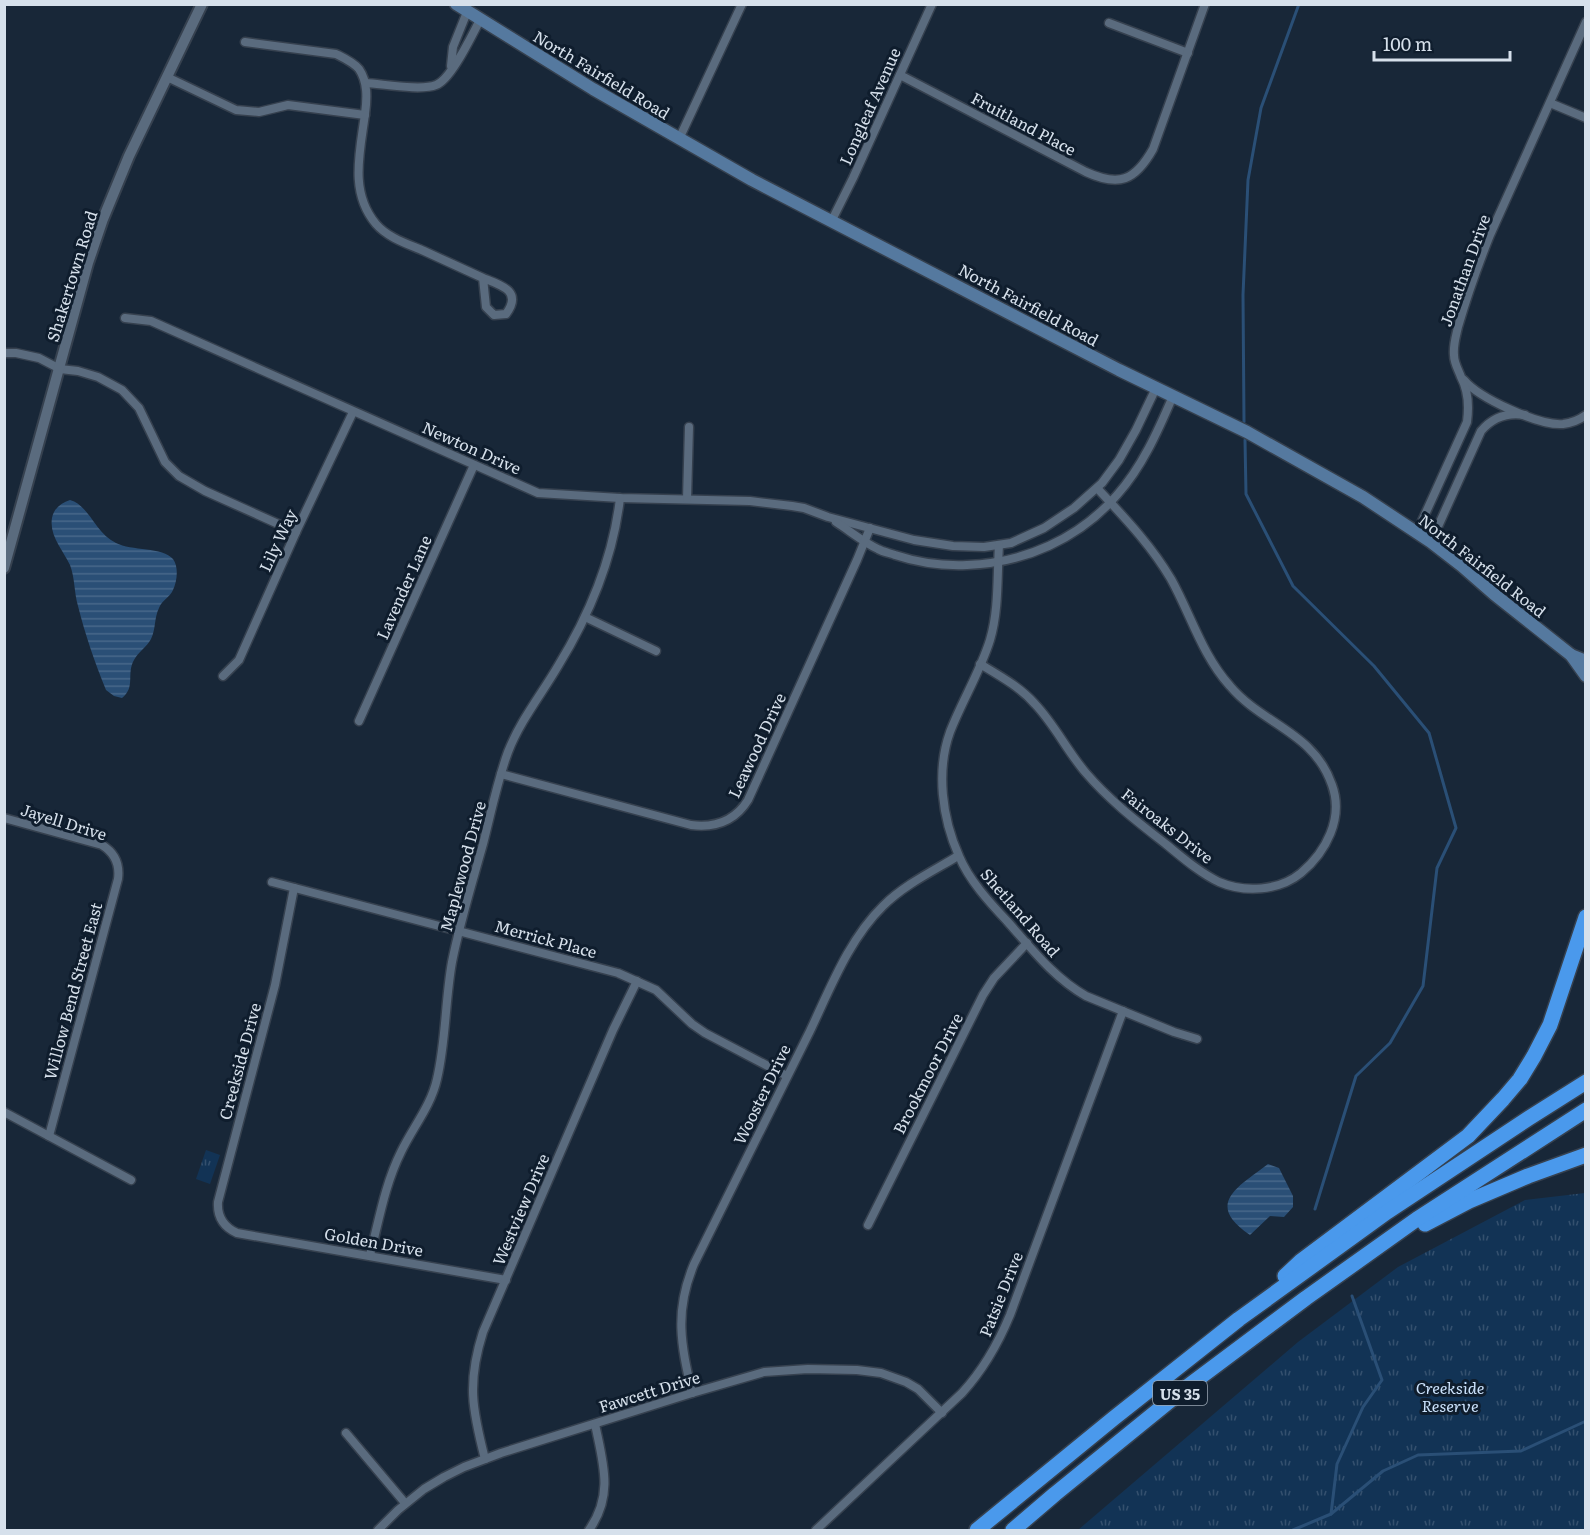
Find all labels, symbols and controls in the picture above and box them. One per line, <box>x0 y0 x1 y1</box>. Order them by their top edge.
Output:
street label: North Fairfield Road <box>529 24 675 124</box>
scale bar <box>1374 24 1510 62</box>
text: 100 m <box>1383 30 1432 57</box>
street label: Longleaf Avenue <box>832 43 906 169</box>
street label: Fruitland Place <box>967 85 1081 161</box>
street label: Shakertown Road <box>40 207 102 345</box>
street label: Jonathan Drive <box>1433 211 1495 329</box>
street label: North Fairfield Road <box>955 257 1104 351</box>
street label: Newton Drive <box>419 415 525 479</box>
street label: Lily Way <box>252 504 302 575</box>
street label: North Fairfield Road <box>1414 508 1552 623</box>
street label: Lavender Lane <box>369 531 437 643</box>
street label: Leawood Drive <box>721 688 791 802</box>
street label: Fairoaks Drive <box>1117 781 1219 869</box>
street label: Jayell Drive <box>18 797 110 845</box>
street label: Maplewood Drive <box>433 798 491 934</box>
street label: Shetland Road <box>976 862 1067 962</box>
street label: Willow Bend Street East <box>37 899 107 1082</box>
street label: Merrick Place <box>492 913 600 963</box>
street label: Creekside Drive <box>212 1000 266 1122</box>
street label: Brookmoor Drive <box>886 1008 968 1138</box>
street label: Wooster Drive <box>726 1040 796 1148</box>
street label: Westview Drive <box>486 1149 554 1269</box>
street label: Golden Drive <box>323 1221 425 1261</box>
street label: Patsie Drive <box>972 1248 1028 1340</box>
street label: Fawcett Drive <box>595 1364 703 1418</box>
park label: Creekside Reserve <box>1416 1375 1484 1417</box>
road number: US 35 <box>1153 1381 1207 1405</box>

